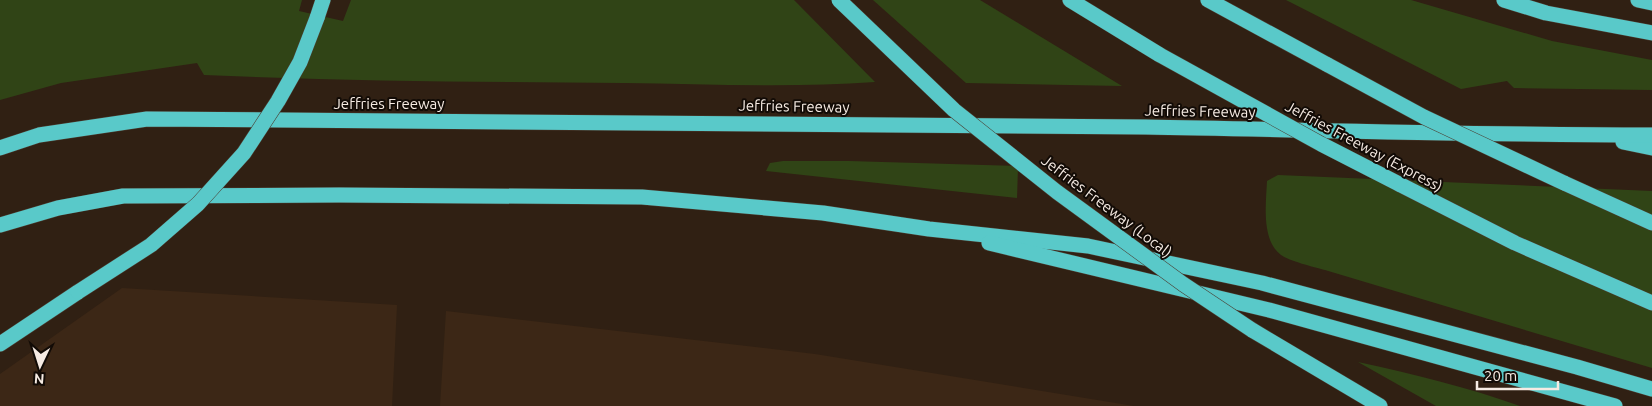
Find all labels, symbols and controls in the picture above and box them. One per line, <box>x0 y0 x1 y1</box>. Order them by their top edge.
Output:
street label: Jeffries Freeway <box>333 95 445 112</box>
street label: Jeffries Freeway <box>738 97 850 115</box>
street label: Jeffries Freeway (Express) <box>1282 97 1446 195</box>
street label: Jeffries Freeway <box>1144 102 1256 120</box>
street label: Jeffries Freeway (Local) <box>1038 151 1176 261</box>
north arrow <box>15 341 65 391</box>
scale bar <box>1477 358 1558 390</box>
text: 20 m <box>1484 367 1517 384</box>
text: N <box>33 371 45 387</box>

